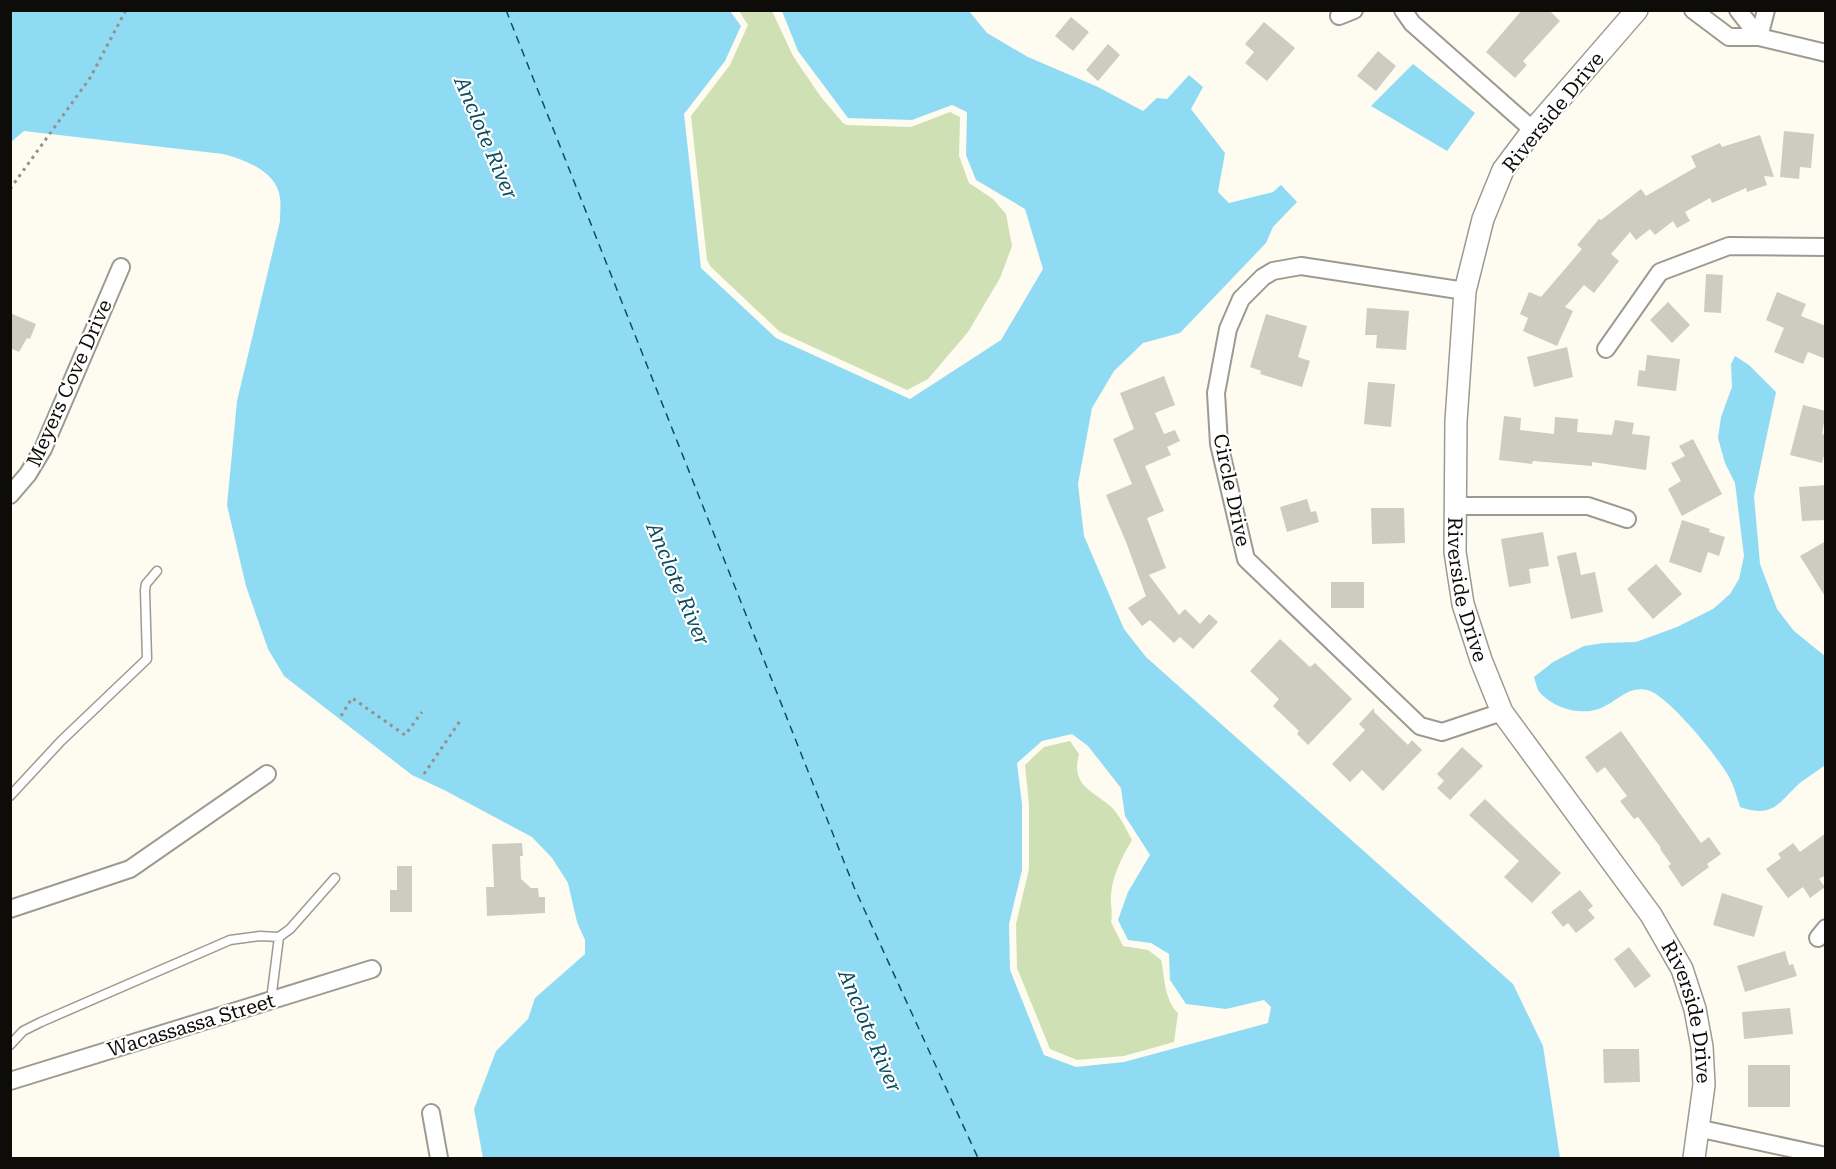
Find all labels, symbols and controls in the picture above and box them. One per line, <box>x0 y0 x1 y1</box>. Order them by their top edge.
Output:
street label: Riverside Drive <box>1497 47 1609 177</box>
water label: Anclote River <box>449 71 523 203</box>
street label: Meyers Cove Drive <box>21 296 117 470</box>
street label: Circle Drive <box>1208 431 1256 549</box>
water label: Anclote River <box>641 517 715 649</box>
street label: Riverside Drive <box>1443 517 1493 665</box>
street label: Riverside Drive <box>1656 936 1716 1084</box>
water label: Anclote River <box>833 964 907 1096</box>
street label: Wacassassa Street <box>104 988 278 1062</box>

